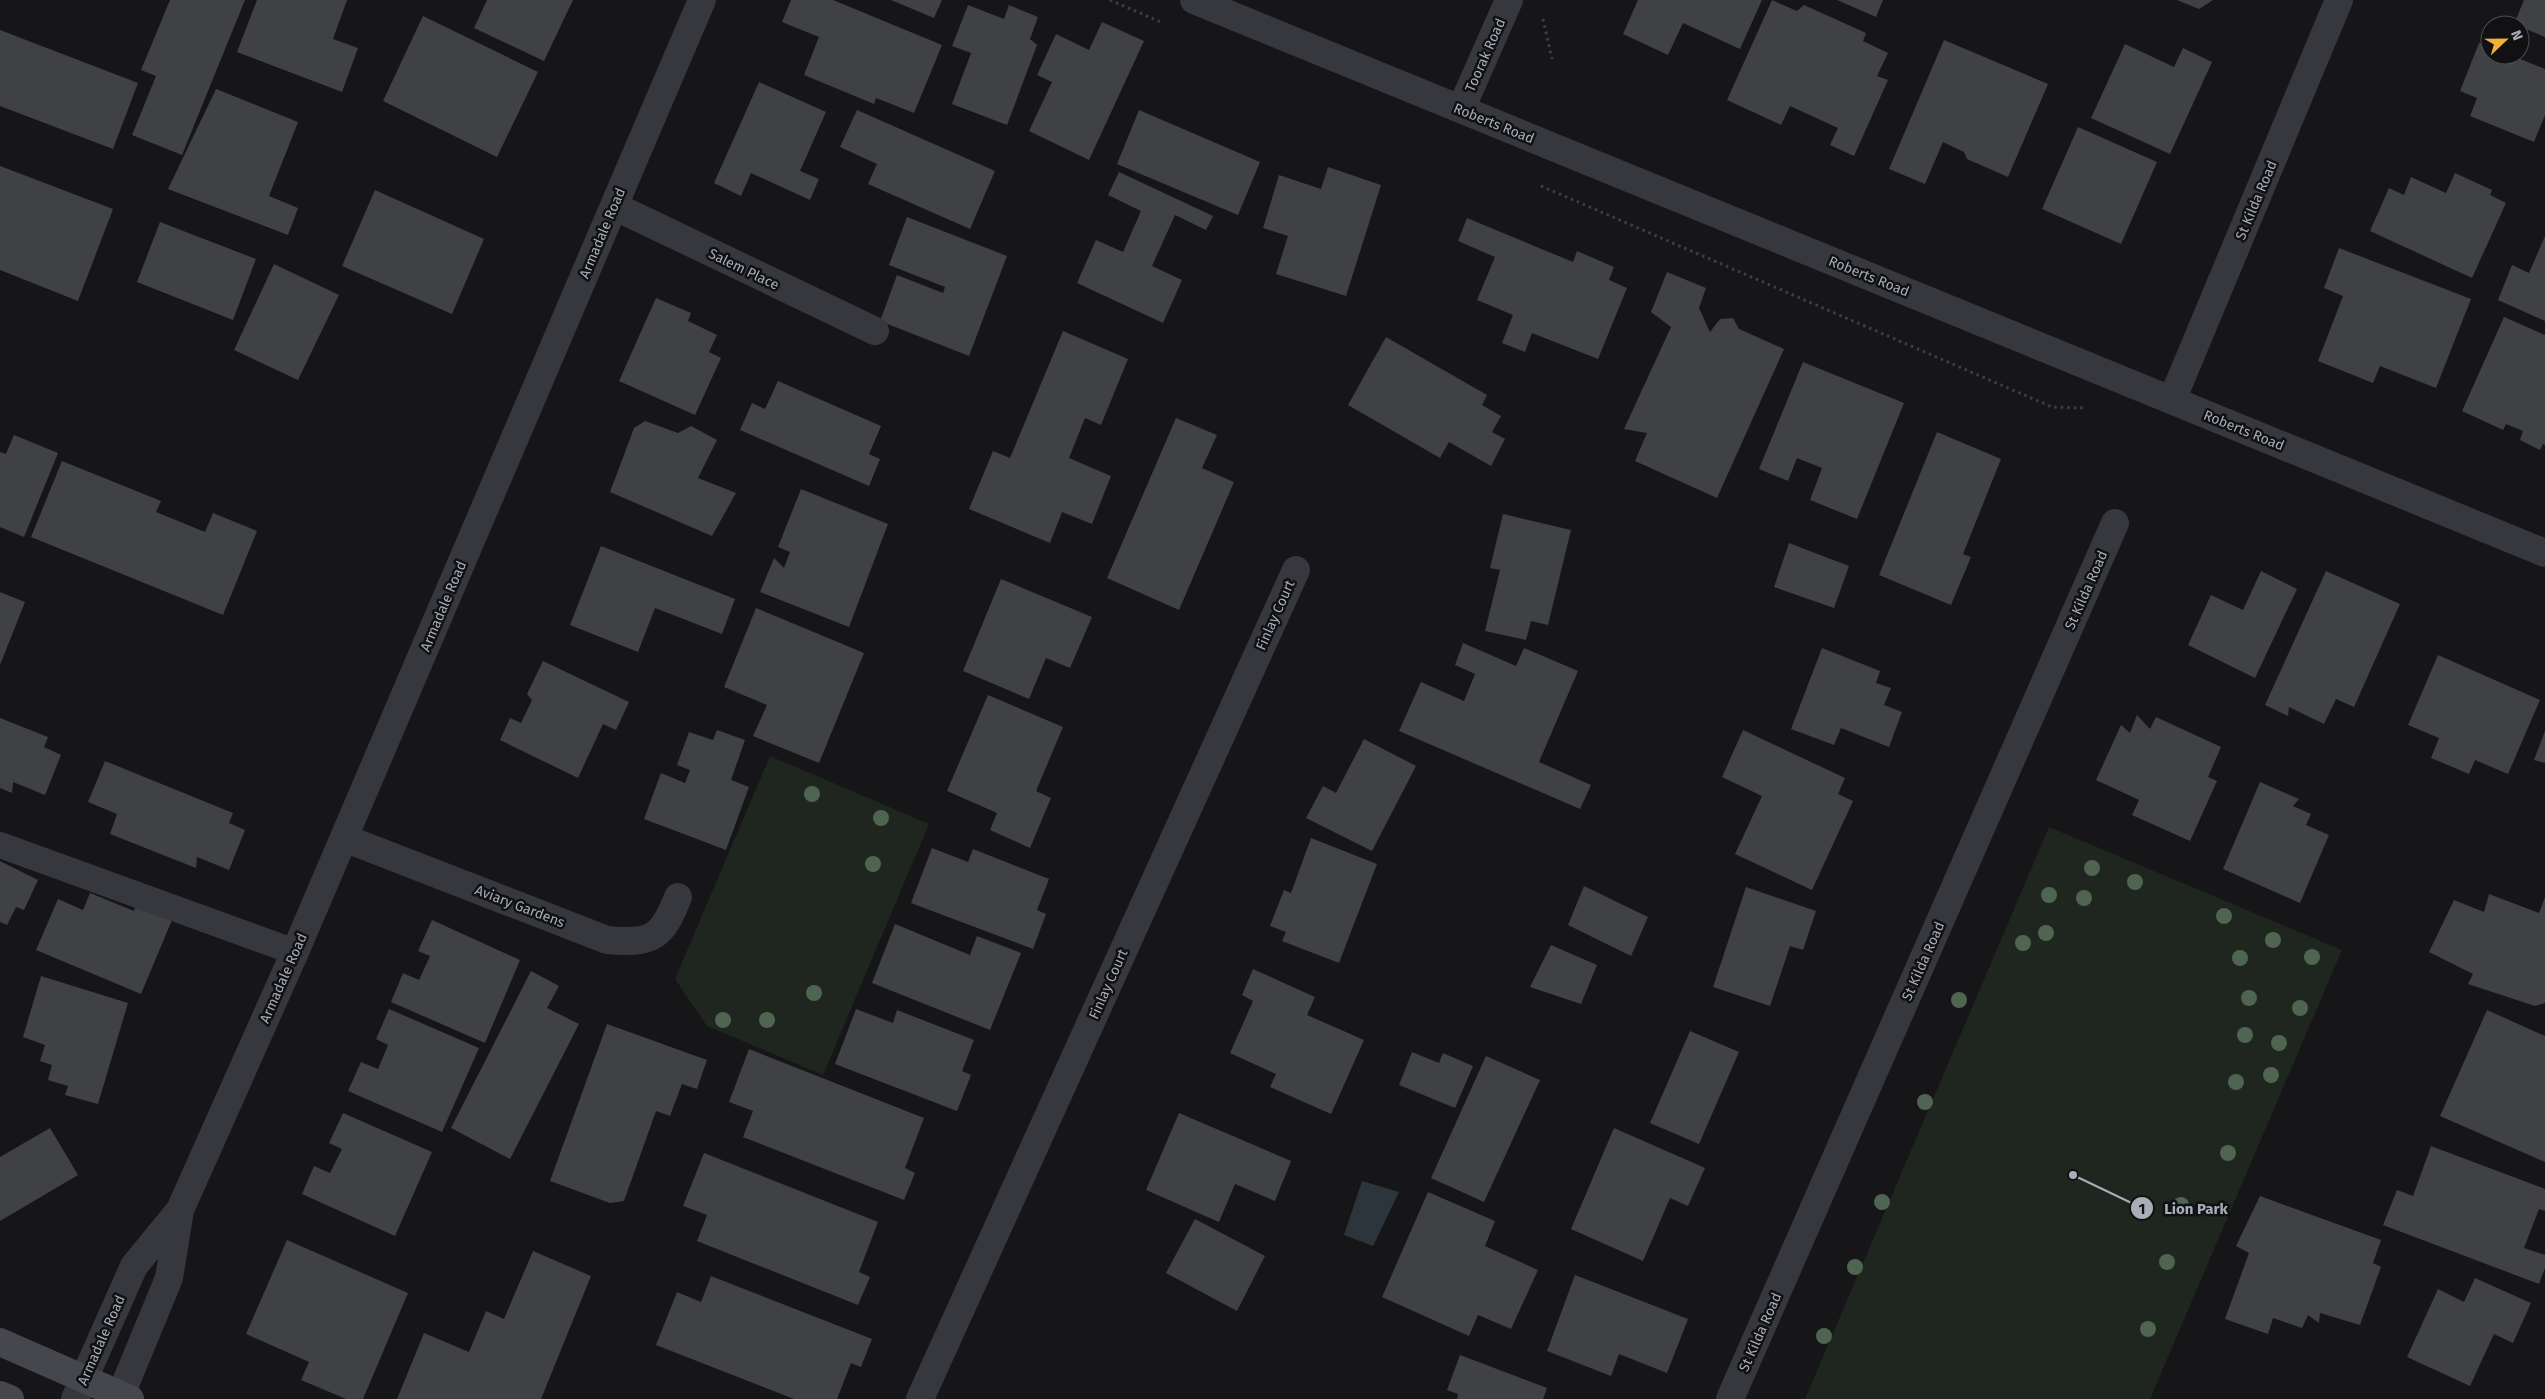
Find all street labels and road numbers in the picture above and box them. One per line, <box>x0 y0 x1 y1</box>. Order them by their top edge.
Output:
street label: Toorak Road <box>1462 16 1509 95</box>
street label: Roberts Road <box>1451 100 1537 147</box>
street label: St Kilda Road <box>2232 158 2281 242</box>
street label: Armadale Road <box>576 185 629 281</box>
street label: Salem Place <box>706 245 782 294</box>
street label: Roberts Road <box>1826 253 1912 300</box>
street label: Roberts Road <box>2201 407 2287 454</box>
street label: St Kilda Road <box>2061 548 2111 632</box>
street label: Armadale Road <box>417 558 470 654</box>
street label: Finlay Court <box>1252 577 1299 653</box>
street label: Aviary Gardens <box>473 882 567 932</box>
street label: St Kilda Road <box>1898 919 1948 1003</box>
street label: Armadale Road <box>256 931 311 1026</box>
street label: Finlay Court <box>1085 946 1132 1022</box>
street label: St Kilda Road <box>1735 1290 1785 1374</box>
street label: Armadale Road <box>74 1293 129 1388</box>

